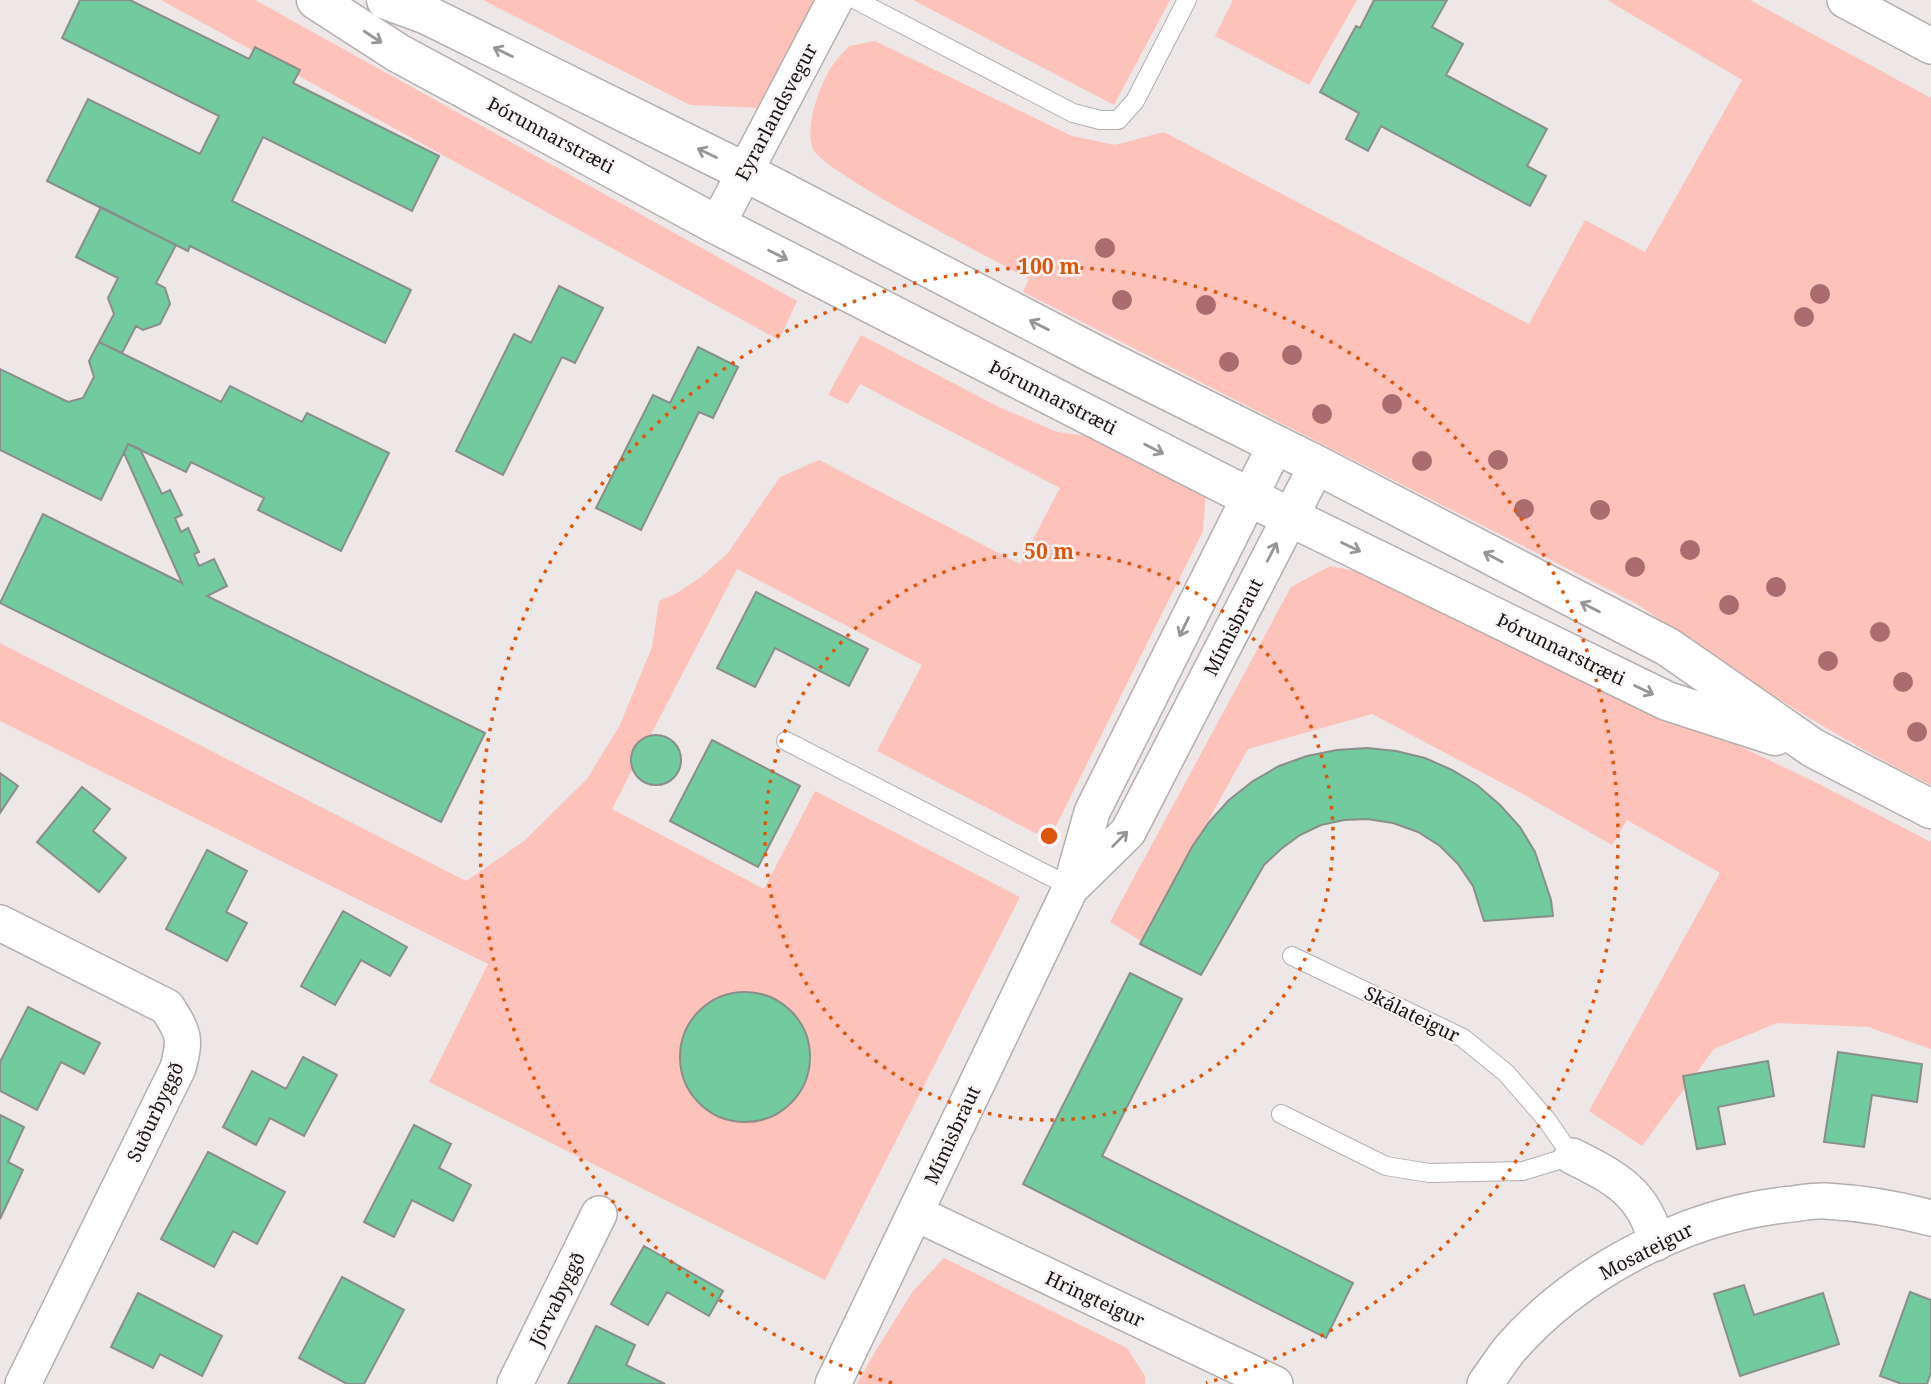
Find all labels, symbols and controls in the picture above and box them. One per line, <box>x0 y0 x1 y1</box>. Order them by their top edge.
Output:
one-way arrow <box>363 30 383 44</box>
street label: Eyrarlandsvegur <box>729 39 823 185</box>
one-way arrow <box>493 45 514 59</box>
street label: Þórunnarstræti <box>483 91 619 179</box>
one-way arrow <box>697 146 718 159</box>
one-way arrow <box>767 249 787 263</box>
text: 100 m <box>1018 252 1080 280</box>
one-way arrow <box>1029 318 1050 332</box>
street label: Þórunnarstræti <box>985 354 1121 440</box>
one-way arrow <box>1143 443 1164 456</box>
text: 50 m <box>1024 537 1074 565</box>
one-way arrow <box>1340 541 1361 554</box>
one-way arrow <box>1266 542 1279 563</box>
one-way arrow <box>1483 549 1504 563</box>
street label: Mímisbraut <box>1197 574 1269 680</box>
one-way arrow <box>1580 600 1601 614</box>
street label: Þórunnarstræti <box>1492 607 1630 691</box>
one-way arrow <box>1177 616 1191 637</box>
one-way arrow <box>1633 683 1654 697</box>
centre of rings <box>1037 824 1061 848</box>
one-way arrow <box>1111 831 1128 848</box>
street label: Skálateigur <box>1360 980 1464 1048</box>
street label: Suðurbyggð <box>120 1058 190 1166</box>
street label: Mímisbraut <box>918 1081 986 1189</box>
street label: Mosateigur <box>1595 1216 1697 1286</box>
street label: Jörvabyggð <box>523 1248 591 1351</box>
street label: Hringteigur <box>1041 1265 1149 1333</box>

